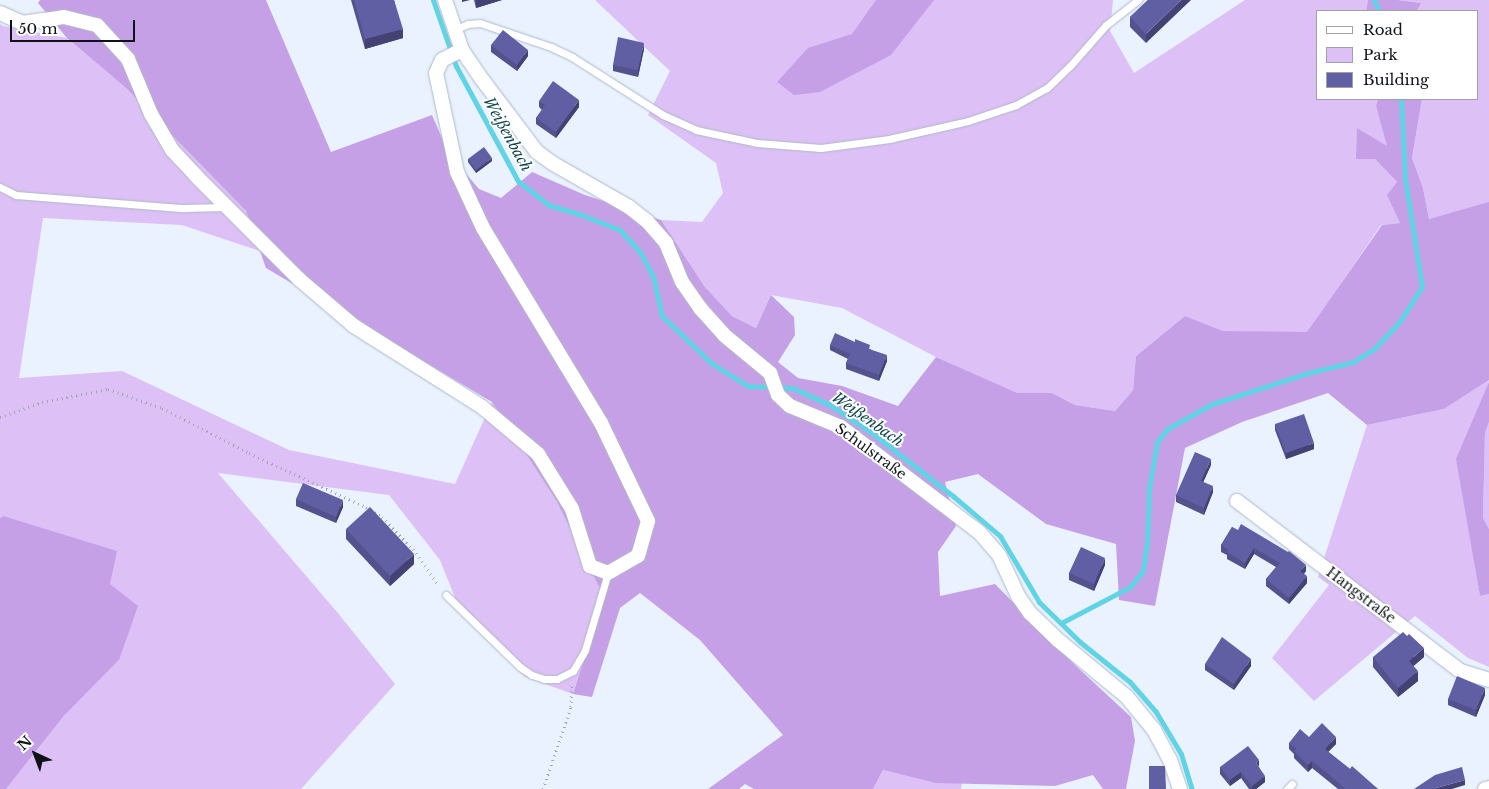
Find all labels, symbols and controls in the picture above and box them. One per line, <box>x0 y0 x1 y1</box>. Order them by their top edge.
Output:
scale bar <box>12 10 138 42</box>
legend <box>1316 10 1479 100</box>
text: 50 m <box>18 19 58 38</box>
text: Road <box>1363 20 1403 39</box>
text: Park <box>1363 45 1398 64</box>
text: Building <box>1363 70 1429 89</box>
water label: Weißenbach <box>480 93 536 175</box>
water label: Weißenbach <box>829 388 907 450</box>
street label: Schulstraße <box>832 420 910 482</box>
street label: Hangstraße <box>1323 563 1399 627</box>
north arrow <box>10 729 60 779</box>
text: N <box>14 732 36 754</box>

